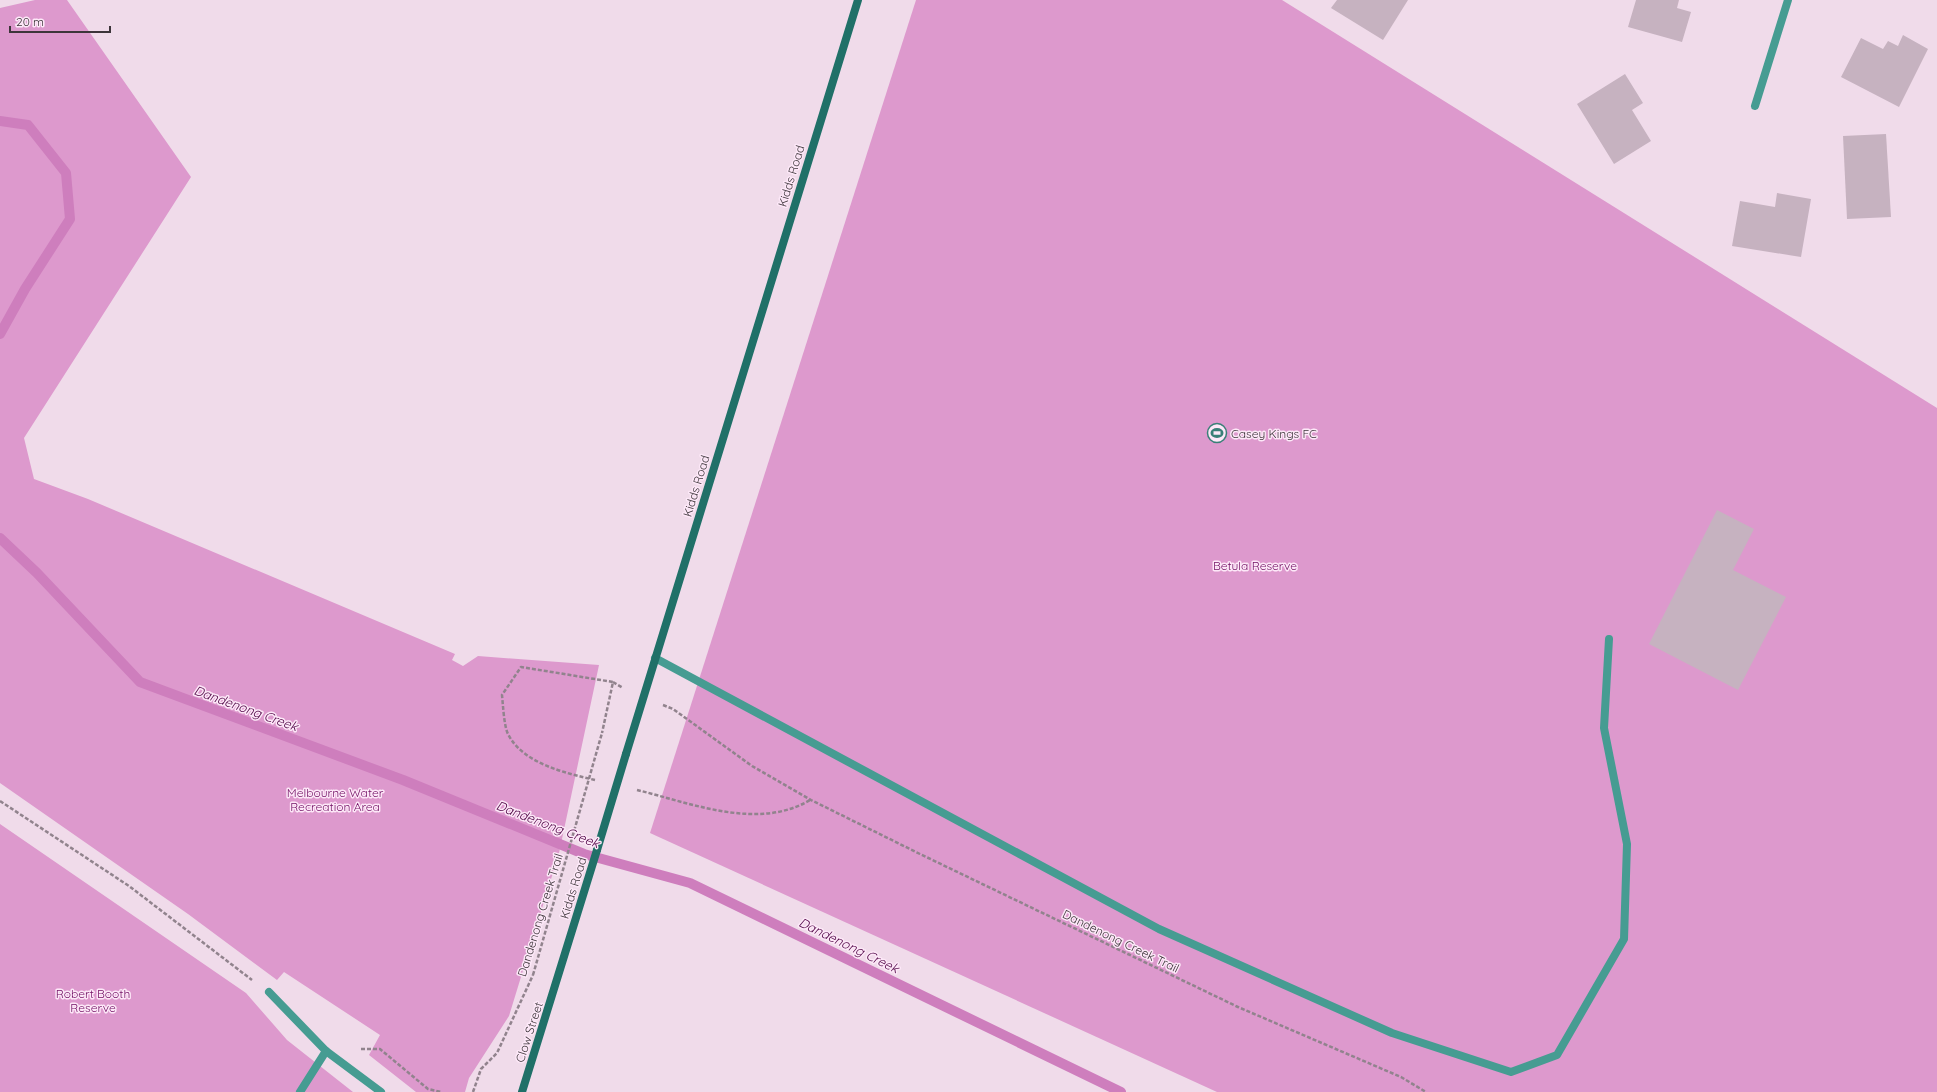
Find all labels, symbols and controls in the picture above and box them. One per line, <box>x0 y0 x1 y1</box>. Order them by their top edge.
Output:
scale bar <box>10 8 110 34</box>
text: 20 m <box>16 14 44 29</box>
street label: Kidds Road <box>774 143 808 209</box>
sports icon: Casey Kings FC <box>1206 422 1228 444</box>
place label: Casey Kings FC <box>1231 426 1317 441</box>
street label: Kidds Road <box>679 453 713 519</box>
park label: Betula Reserve <box>1213 558 1297 573</box>
water label: Dandenong Creek <box>192 682 301 735</box>
park label: Melbourne Water Recreation Area <box>287 785 384 814</box>
water label: Dandenong Creek <box>494 797 603 851</box>
street label: Dandenong Creek Trail <box>514 852 566 978</box>
street label: Kidds Road <box>556 855 590 921</box>
street label: Dandenong Creek Trail <box>1060 906 1182 976</box>
water label: Dandenong Creek <box>796 914 903 977</box>
park label: Robert Booth Reserve <box>56 986 130 1015</box>
street label: Clow Street <box>512 1000 546 1064</box>

